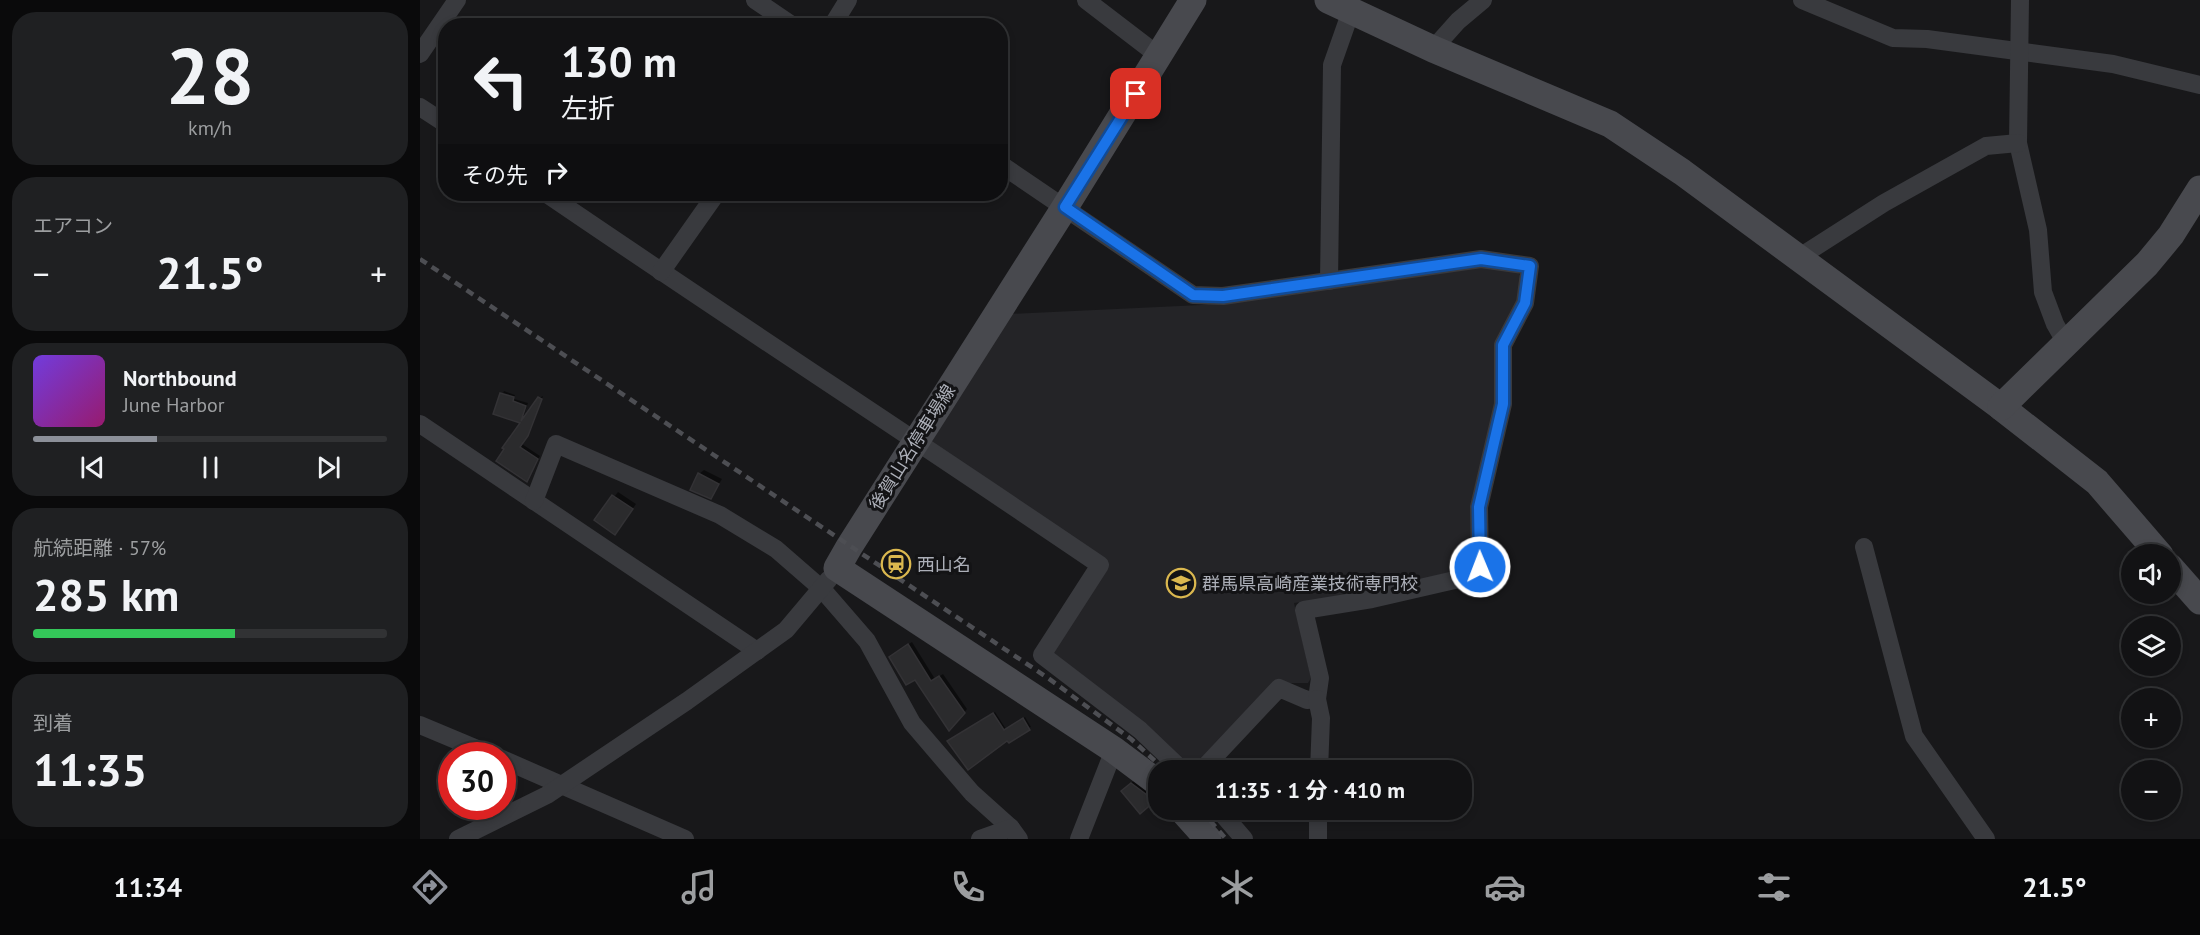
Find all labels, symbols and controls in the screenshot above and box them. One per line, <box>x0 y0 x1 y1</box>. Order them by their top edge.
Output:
text: 28 <box>166 25 254 126</box>
text: 130 m <box>561 34 677 89</box>
icon: left <box>462 42 540 120</box>
pin <box>1110 68 1161 119</box>
icon: arrive <box>1119 77 1152 110</box>
text: 左折 <box>561 91 615 125</box>
text: km/h <box>188 115 232 141</box>
icon: right <box>540 156 573 189</box>
text: その先 <box>462 161 528 189</box>
text: エアコン <box>33 213 113 239</box>
text: 21.5° <box>156 243 264 301</box>
text: − <box>33 252 50 295</box>
text: + <box>370 252 387 295</box>
text: Northbound <box>123 364 237 392</box>
street label: 後賀山名停車場線 <box>864 380 960 514</box>
text: June Harbor <box>123 392 225 418</box>
icon: previous <box>76 451 109 484</box>
icon: pause <box>194 451 227 484</box>
icon: next <box>312 451 345 484</box>
text: 航続距離 · 57% <box>33 535 166 561</box>
position arrow <box>1448 535 1512 599</box>
map controls <box>2121 544 2181 820</box>
button: sound <box>2121 544 2181 604</box>
station icon: 西山名 <box>880 548 912 580</box>
place label: 西山名 <box>917 553 971 576</box>
text: 285 km <box>33 565 179 623</box>
school or university icon: 群馬県高崎産業技術専門校 <box>1165 567 1197 599</box>
place label: 群馬県高崎産業技術専門校 <box>1202 572 1418 595</box>
button: layers <box>2121 616 2181 676</box>
button: + <box>2121 688 2181 748</box>
text: 到着 <box>33 710 73 736</box>
text: 11:35 <box>33 740 147 798</box>
speed limit sign: 30 <box>438 742 516 820</box>
button: − <box>2121 760 2181 820</box>
text: 11:35 · 1 分 · 410 m <box>1215 776 1405 804</box>
icon: directions <box>409 866 451 908</box>
icon: music <box>678 866 720 908</box>
icon: phone <box>947 866 989 908</box>
icon: climate <box>1216 866 1258 908</box>
icon: car <box>1484 866 1526 908</box>
icon: filters <box>1753 866 1795 908</box>
text: 11:34 <box>113 870 182 904</box>
text: 21.5° <box>2022 870 2087 904</box>

